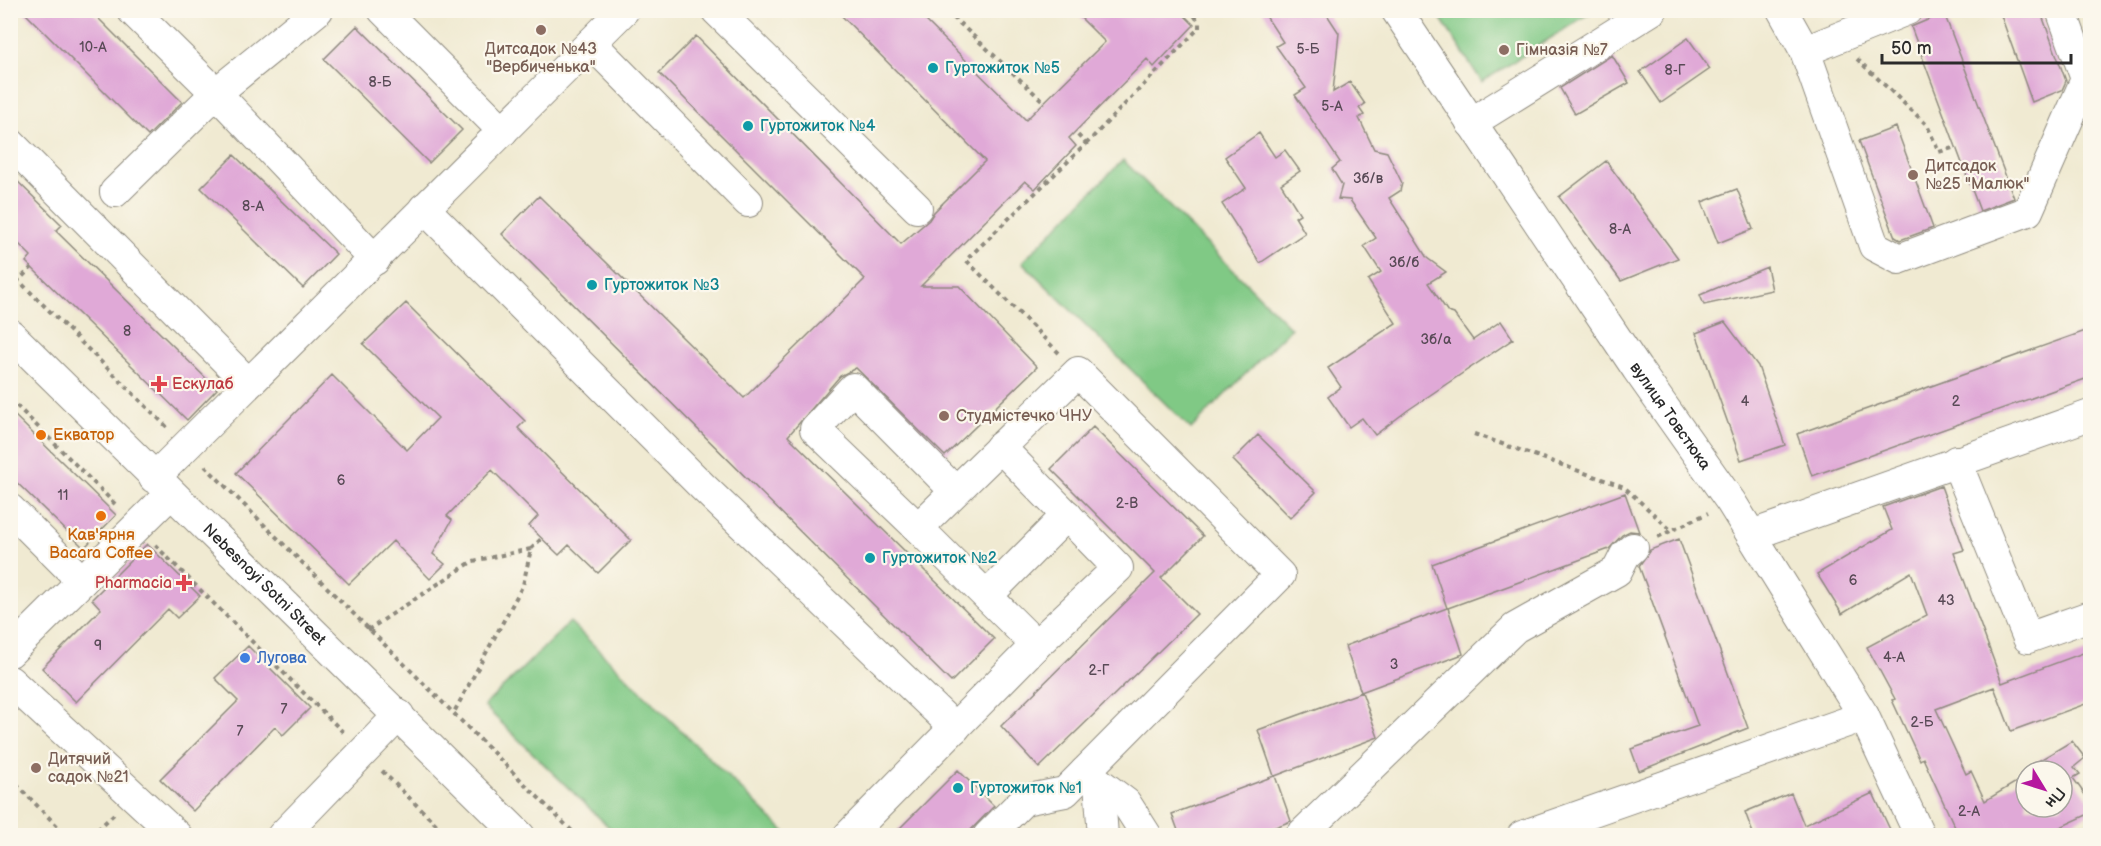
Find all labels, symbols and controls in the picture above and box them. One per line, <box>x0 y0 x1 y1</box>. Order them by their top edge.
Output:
marker: Дитсадок №43 "Вербиченька" <box>534 23 548 37</box>
scale bar <box>1882 27 2071 65</box>
text: 50 m <box>1891 38 1932 59</box>
house number: 10-А <box>79 39 107 56</box>
place label: Дитсадок №43 "Вербиченька" <box>485 40 597 77</box>
house number: 5-Б <box>1297 41 1320 58</box>
place label: Гімназія №7 <box>1516 41 1608 60</box>
marker: Гімназія №7 <box>1497 43 1511 57</box>
place label: Гуртожиток №5 <box>945 59 1060 78</box>
marker: Гуртожиток №5 <box>926 61 940 75</box>
house number: 8-Г <box>1664 62 1686 79</box>
house number: 8-Б <box>369 74 392 91</box>
house number: 5-А <box>1321 98 1343 115</box>
place label: Гуртожиток №4 <box>760 117 876 136</box>
marker: Гуртожиток №4 <box>741 119 755 133</box>
place label: Дитсадок №25 "Малюк" <box>1925 157 2029 194</box>
marker: Дитсадок №25 "Малюк" <box>1906 168 1920 182</box>
house number: 3б/в <box>1353 170 1384 187</box>
house number: 8-А <box>242 198 264 215</box>
house number: 8-А <box>1609 221 1631 238</box>
house number: 3б/б <box>1389 254 1419 271</box>
place label: Гуртожиток №3 <box>604 276 720 295</box>
marker: Гуртожиток №3 <box>585 278 599 292</box>
house number: 8 <box>123 323 131 340</box>
house number: 3б/а <box>1421 331 1452 348</box>
street label: вулиця Товстюка <box>1626 359 1715 474</box>
marker: Ескулаб <box>150 375 168 393</box>
place label: Ескулаб <box>172 375 234 394</box>
house number: 4 <box>1741 393 1750 410</box>
house number: 2 <box>1952 393 1961 410</box>
place label: Студмістечко ЧНУ <box>956 407 1092 426</box>
marker: Студмістечко ЧНУ <box>937 409 951 423</box>
place label: Екватор <box>53 426 114 445</box>
marker: Екватор <box>34 428 48 442</box>
house number: 6 <box>337 472 346 489</box>
house number: 11 <box>58 487 68 504</box>
house number: 2-В <box>1116 495 1138 512</box>
marker: Кав'ярня Bacara Coffee <box>94 509 108 523</box>
street label: Nebesnoyi Sotni Street <box>199 520 330 649</box>
place label: Кав'ярня Bacara Coffee <box>49 526 153 563</box>
place label: Гуртожиток №2 <box>882 549 998 568</box>
marker: Гуртожиток №2 <box>863 551 877 565</box>
house number: 6 <box>1849 572 1858 589</box>
place label: Pharmacia <box>95 574 172 593</box>
marker: Pharmacia <box>177 576 191 590</box>
house number: 43 <box>1937 592 1955 609</box>
house number: 9 <box>94 637 102 654</box>
place label: Лугова <box>256 649 307 668</box>
house number: 4-А <box>1883 649 1906 666</box>
marker: Лугова <box>238 651 252 665</box>
house number: 3 <box>1390 656 1398 673</box>
house number: 2-Г <box>1088 662 1110 679</box>
house number: 7 <box>281 701 288 718</box>
house number: 2-Б <box>1910 714 1934 731</box>
house number: 7 <box>237 723 244 740</box>
place label: Дитячий садок №21 <box>48 750 129 787</box>
north arrow <box>2014 759 2074 819</box>
marker: Дитячий садок №21 <box>29 761 43 775</box>
place label: Гуртожиток №1 <box>970 779 1082 798</box>
marker: Гуртожиток №1 <box>951 781 965 795</box>
text: Пн <box>2041 783 2069 812</box>
house number: 2-А <box>1958 803 1980 820</box>

